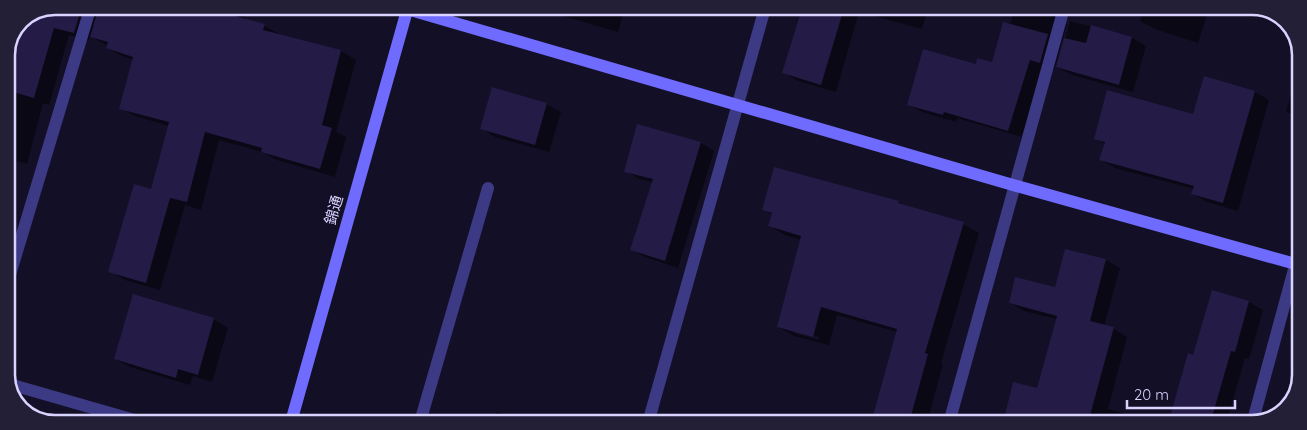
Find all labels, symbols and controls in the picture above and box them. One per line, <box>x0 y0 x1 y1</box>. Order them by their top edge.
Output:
street label: 錦通 <box>320 193 347 227</box>
scale bar <box>1127 378 1234 410</box>
text: 20 m <box>1134 385 1169 404</box>

